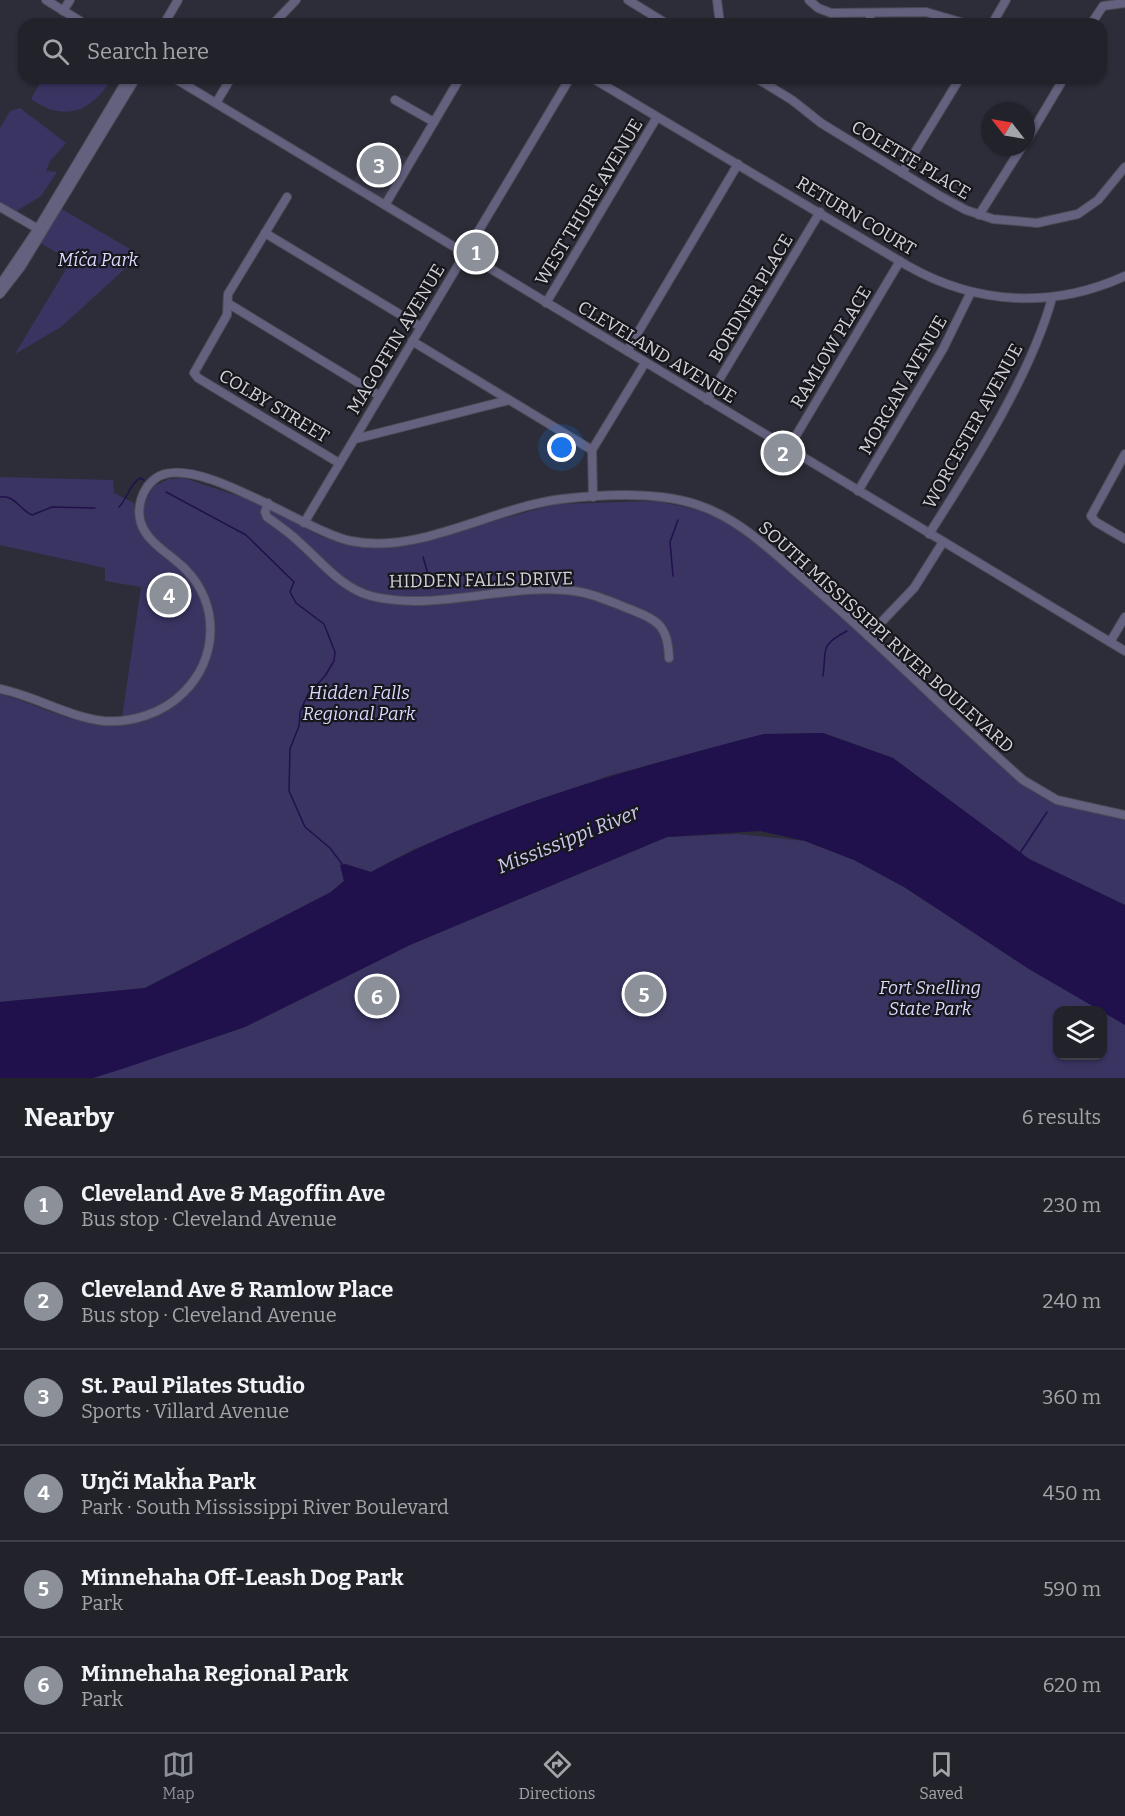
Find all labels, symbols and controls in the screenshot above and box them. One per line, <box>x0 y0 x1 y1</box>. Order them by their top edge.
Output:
search box <box>18 18 1107 84</box>
icon: search <box>39 35 72 68</box>
text: Search here <box>87 38 209 65</box>
north arrow <box>981 102 1035 156</box>
street label: WEST THURE AVENUE <box>530 115 648 289</box>
street label: COLETTE PLACE <box>847 116 975 204</box>
pin: 3 <box>360 142 398 188</box>
street label: RETURN COURT <box>792 172 920 261</box>
pin: 1 <box>456 230 496 274</box>
street label: BORDNER PLACE <box>704 230 798 366</box>
park label: Míča Park <box>58 249 139 271</box>
street label: MAGOFFIN AVENUE <box>343 260 449 418</box>
street label: RAMLOW PLACE <box>786 282 876 412</box>
street label: CLEVELAND AVENUE <box>574 296 740 408</box>
street label: MORGAN AVENUE <box>854 311 952 459</box>
street label: WORCESTER AVENUE <box>918 340 1028 512</box>
street label: COLBY STREET <box>215 365 333 448</box>
pin: 2 <box>764 430 802 476</box>
your location <box>547 433 576 462</box>
street label: SOUTH MISSISSIPPI RIVER BOULEVARD <box>754 516 1018 758</box>
street label: HIDDEN FALLS DRIVE <box>389 567 573 593</box>
pin: 4 <box>150 572 188 618</box>
park label: Hidden Falls Regional Park <box>303 682 416 725</box>
water label: Mississippi River <box>493 799 643 878</box>
pin: 5 <box>624 972 664 1016</box>
pin: 6 <box>358 974 397 1018</box>
park label: Fort Snelling State Park <box>879 977 981 1020</box>
map controls <box>1053 1006 1107 1060</box>
button: layers <box>1053 1006 1107 1060</box>
text: Nearby <box>24 1102 114 1133</box>
text: 6 results <box>1022 1105 1101 1129</box>
text: Cleveland Ave & Magoffin Ave <box>81 1180 385 1207</box>
text: 1 <box>39 1193 48 1217</box>
text: 230 m <box>1043 1193 1101 1217</box>
text: Bus stop · Cleveland Avenue <box>81 1207 337 1231</box>
text: Cleveland Ave & Ramlow Place <box>81 1276 393 1303</box>
text: 2 <box>38 1289 49 1313</box>
text: 240 m <box>1043 1289 1101 1313</box>
text: Bus stop · Cleveland Avenue <box>81 1303 337 1327</box>
text: St. Paul Pilates Studio <box>81 1372 305 1399</box>
text: 3 <box>38 1385 49 1409</box>
text: 360 m <box>1042 1385 1101 1409</box>
text: Sports · Villard Avenue <box>81 1399 289 1423</box>
text: Uŋči Makȟa Park <box>81 1468 256 1495</box>
text: 4 <box>37 1481 50 1505</box>
text: 450 m <box>1043 1481 1101 1505</box>
text: Park · South Mississippi River Boulevard <box>81 1495 449 1519</box>
text: Minnehaha Off-Leash Dog Park <box>81 1564 404 1591</box>
text: 5 <box>38 1577 49 1601</box>
text: 590 m <box>1043 1577 1101 1601</box>
text: Park <box>81 1591 123 1615</box>
text: Minnehaha Regional Park <box>81 1660 348 1687</box>
text: 6 <box>38 1673 49 1697</box>
text: 620 m <box>1043 1673 1101 1697</box>
text: Park <box>81 1687 123 1711</box>
tab: Map <box>162 1748 195 1803</box>
tab: Directions <box>519 1748 596 1803</box>
tab: Saved <box>919 1748 963 1803</box>

